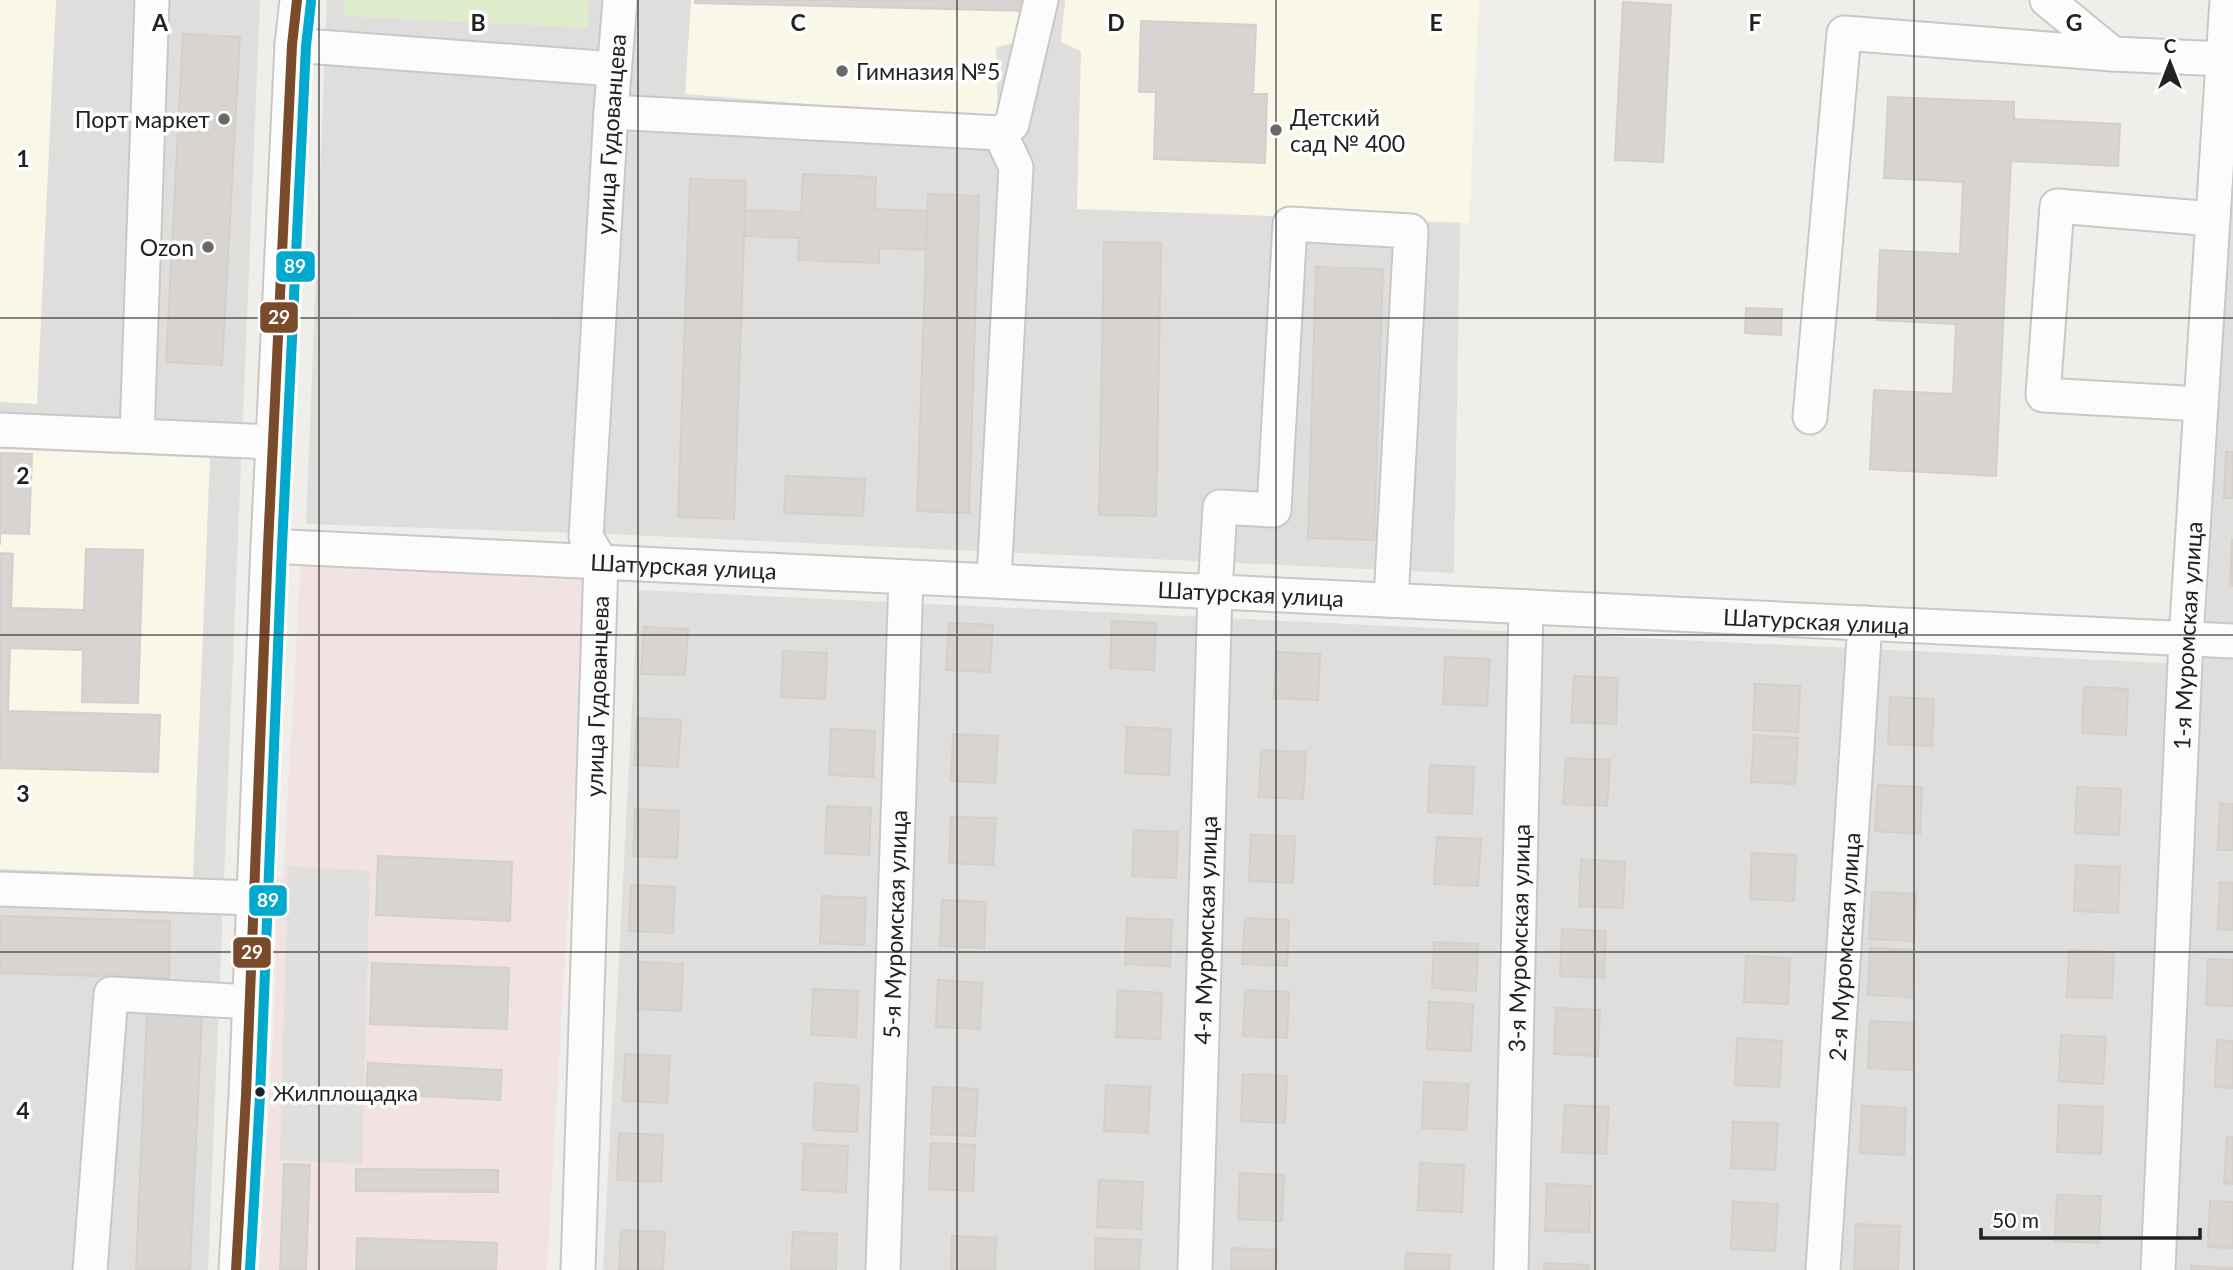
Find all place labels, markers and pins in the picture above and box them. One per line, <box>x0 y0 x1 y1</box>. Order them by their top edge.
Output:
place label: Гимназия №5 <box>856 57 1000 85</box>
marker: Гимназия №5 <box>834 63 850 79</box>
place label: Детский сад № 400 <box>1290 103 1405 157</box>
place label: Порт маркет <box>75 105 210 133</box>
marker: Порт маркет <box>216 111 232 127</box>
marker: Детский сад № 400 <box>1268 122 1284 138</box>
place label: Ozon <box>140 233 194 261</box>
marker: Ozon <box>200 239 216 255</box>
place label: Жилплощадка <box>273 1080 418 1105</box>
marker: Жилплощадка <box>253 1085 267 1099</box>

